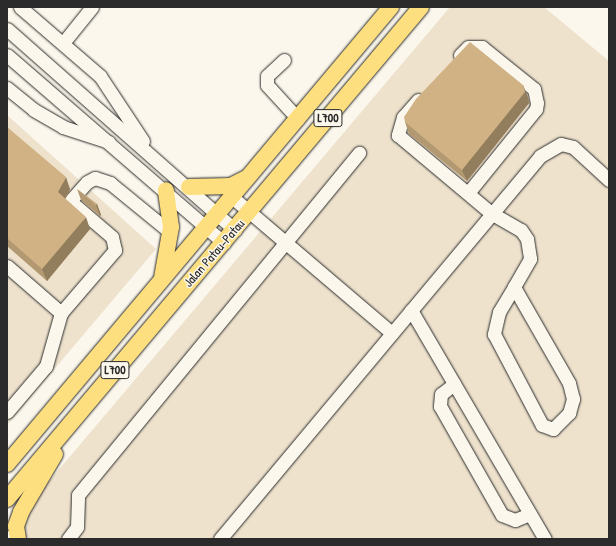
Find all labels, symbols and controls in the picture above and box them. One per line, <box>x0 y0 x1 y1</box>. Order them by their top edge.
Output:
road number: L700 <box>313 108 343 128</box>
street label: Jalan Patau-Patau <box>180 216 248 290</box>
road number: L700 <box>100 360 130 380</box>

